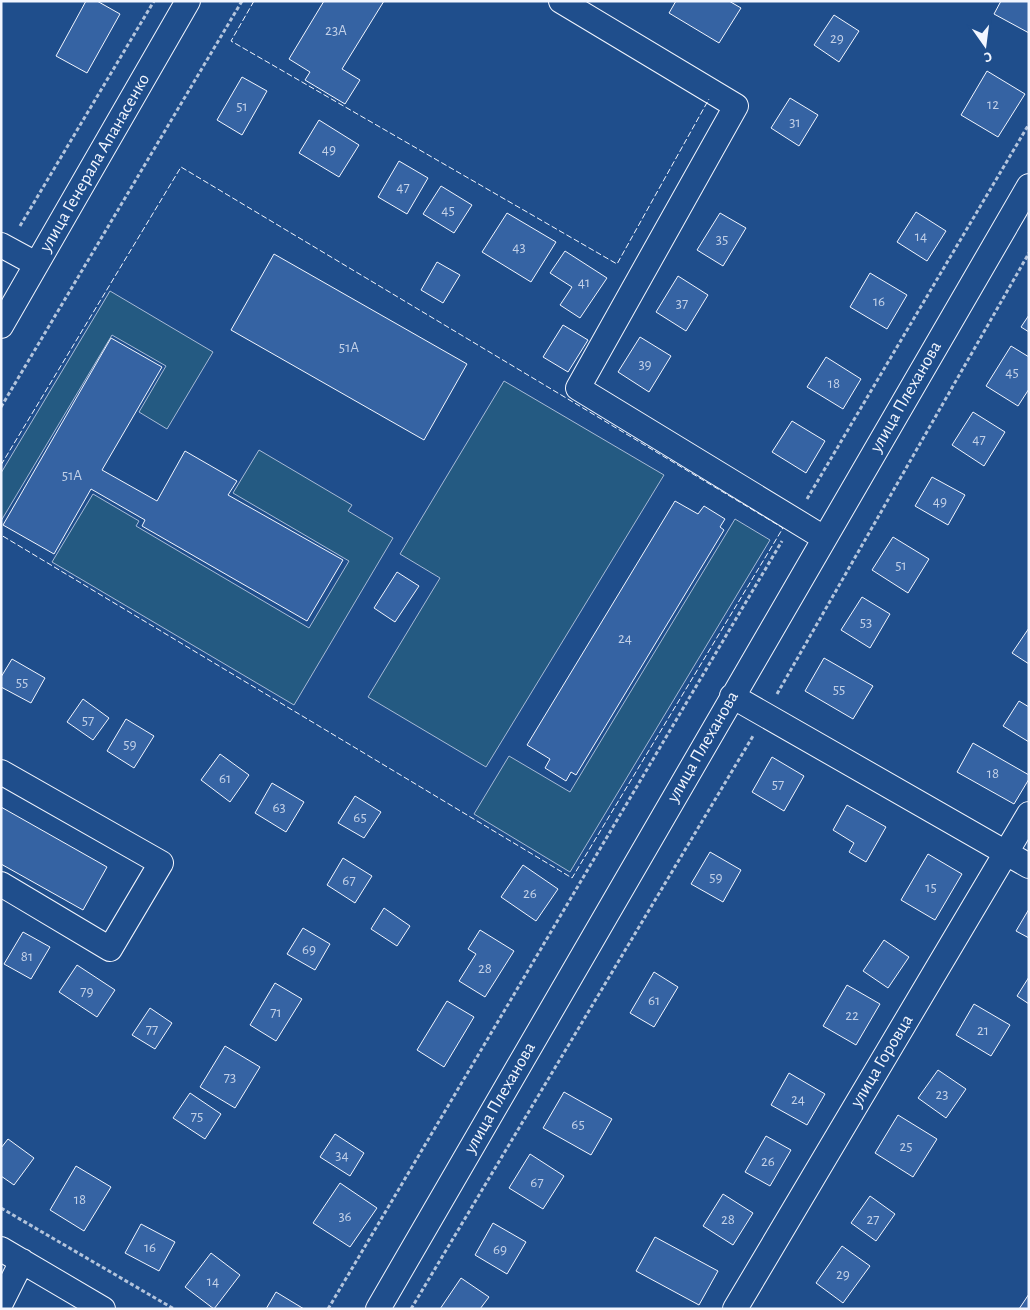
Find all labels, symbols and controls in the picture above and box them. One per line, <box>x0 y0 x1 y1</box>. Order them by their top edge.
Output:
north arrow <box>960 20 1010 70</box>
house number: 23А <box>325 23 347 38</box>
house number: 29 <box>830 31 844 46</box>
text: С <box>982 49 993 64</box>
street label: улица Генерала Апанасенко <box>36 71 153 256</box>
house number: 12 <box>987 97 999 112</box>
house number: 51 <box>236 99 248 114</box>
house number: 31 <box>789 115 801 130</box>
house number: 49 <box>322 142 336 157</box>
house number: 47 <box>396 180 410 195</box>
house number: 45 <box>441 203 455 218</box>
house number: 14 <box>915 229 927 244</box>
house number: 35 <box>716 232 728 247</box>
house number: 43 <box>512 240 526 255</box>
house number: 41 <box>578 275 590 290</box>
house number: 16 <box>873 294 885 309</box>
house number: 37 <box>676 296 688 311</box>
street label: улица Плеханова <box>867 338 945 456</box>
house number: 51А <box>339 340 359 355</box>
house number: 39 <box>638 357 652 372</box>
house number: 45 <box>1005 365 1019 380</box>
house number: 18 <box>828 376 840 391</box>
house number: 47 <box>972 432 986 447</box>
house number: 51А <box>62 468 82 483</box>
house number: 49 <box>933 494 947 509</box>
house number: 51 <box>895 558 907 573</box>
house number: 53 <box>860 615 872 630</box>
house number: 24 <box>618 631 632 646</box>
house number: 55 <box>16 675 28 690</box>
house number: 55 <box>833 682 845 697</box>
street label: улица Плеханова <box>664 688 742 806</box>
house number: 57 <box>82 713 94 728</box>
house number: 59 <box>123 737 137 752</box>
house number: 18 <box>987 766 999 781</box>
house number: 61 <box>219 771 231 786</box>
house number: 57 <box>772 777 784 792</box>
house number: 63 <box>272 800 286 815</box>
house number: 65 <box>353 810 367 825</box>
house number: 59 <box>709 870 723 885</box>
house number: 67 <box>342 873 356 888</box>
house number: 15 <box>925 880 937 895</box>
house number: 26 <box>523 886 537 901</box>
house number: 69 <box>302 942 316 957</box>
house number: 81 <box>21 949 33 964</box>
house number: 28 <box>478 961 492 976</box>
house number: 79 <box>80 984 94 999</box>
house number: 61 <box>648 993 660 1008</box>
house number: 71 <box>270 1005 282 1020</box>
house number: 22 <box>845 1008 859 1023</box>
street label: улица Горовца <box>847 1012 917 1111</box>
house number: 77 <box>146 1022 158 1037</box>
house number: 21 <box>977 1023 989 1038</box>
street label: улица Плеханова <box>461 1039 539 1157</box>
house number: 73 <box>224 1070 236 1085</box>
house number: 23 <box>935 1087 949 1102</box>
house number: 24 <box>791 1092 805 1107</box>
house number: 75 <box>191 1109 203 1124</box>
house number: 65 <box>571 1117 585 1132</box>
house number: 25 <box>899 1139 913 1154</box>
house number: 34 <box>335 1148 349 1163</box>
house number: 26 <box>761 1154 775 1169</box>
house number: 67 <box>530 1175 544 1190</box>
house number: 18 <box>74 1192 86 1207</box>
house number: 36 <box>338 1209 352 1224</box>
house number: 28 <box>721 1212 735 1227</box>
house number: 27 <box>866 1212 880 1227</box>
house number: 16 <box>144 1240 156 1255</box>
house number: 69 <box>493 1242 507 1257</box>
house number: 29 <box>836 1267 850 1282</box>
house number: 14 <box>207 1274 219 1289</box>

